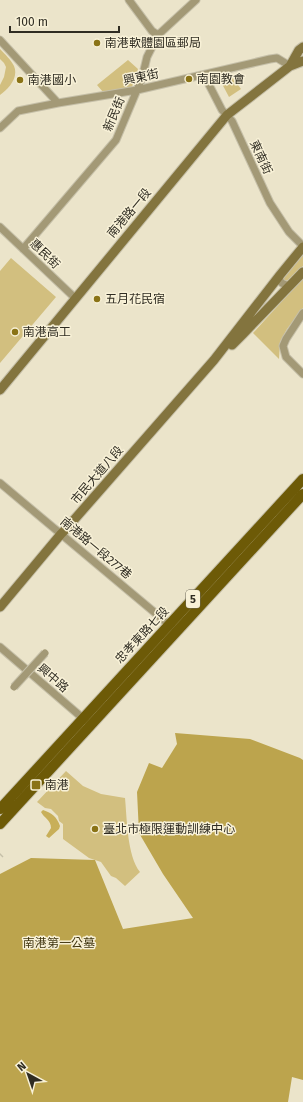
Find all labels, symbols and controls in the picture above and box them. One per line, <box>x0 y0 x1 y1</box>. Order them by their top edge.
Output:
scale bar <box>10 8 119 34</box>
text: 100 m <box>16 15 48 29</box>
place label: 南港軟體園區郵局 <box>105 36 201 50</box>
marker: 南港軟體園區郵局 <box>92 38 102 48</box>
street label: 興東街 <box>122 66 160 88</box>
place label: 南園教會 <box>197 72 245 86</box>
place label: 南港國小 <box>28 73 76 87</box>
marker: 南園教會 <box>184 74 194 84</box>
marker: 南港國小 <box>15 75 25 85</box>
street label: 新民街 <box>101 95 127 133</box>
street label: 東南街 <box>247 138 275 176</box>
street label: 南港路一段 <box>104 186 154 240</box>
street label: 惠民街 <box>27 236 63 272</box>
place label: 五月花民宿 <box>105 292 165 306</box>
marker: 五月花民宿 <box>92 294 102 304</box>
place label: 南港高工 <box>23 325 71 339</box>
marker: 南港高工 <box>10 327 20 337</box>
street label: 市民大道八段 <box>68 443 126 507</box>
street label: 南港路一段277巷 <box>58 514 134 582</box>
road number: 5 <box>186 590 200 608</box>
street label: 忠孝東路七段 <box>112 604 172 666</box>
street label: 興中路 <box>35 661 71 695</box>
place label: 南港 <box>45 778 69 792</box>
marker: 南港 <box>30 779 42 791</box>
place label: 臺北市極限運動訓練中心 <box>103 822 235 836</box>
marker: 臺北市極限運動訓練中心 <box>90 824 100 834</box>
park label: 南港第一公墓 <box>23 936 95 950</box>
north arrow <box>8 1054 48 1094</box>
text: N <box>15 1059 29 1074</box>

